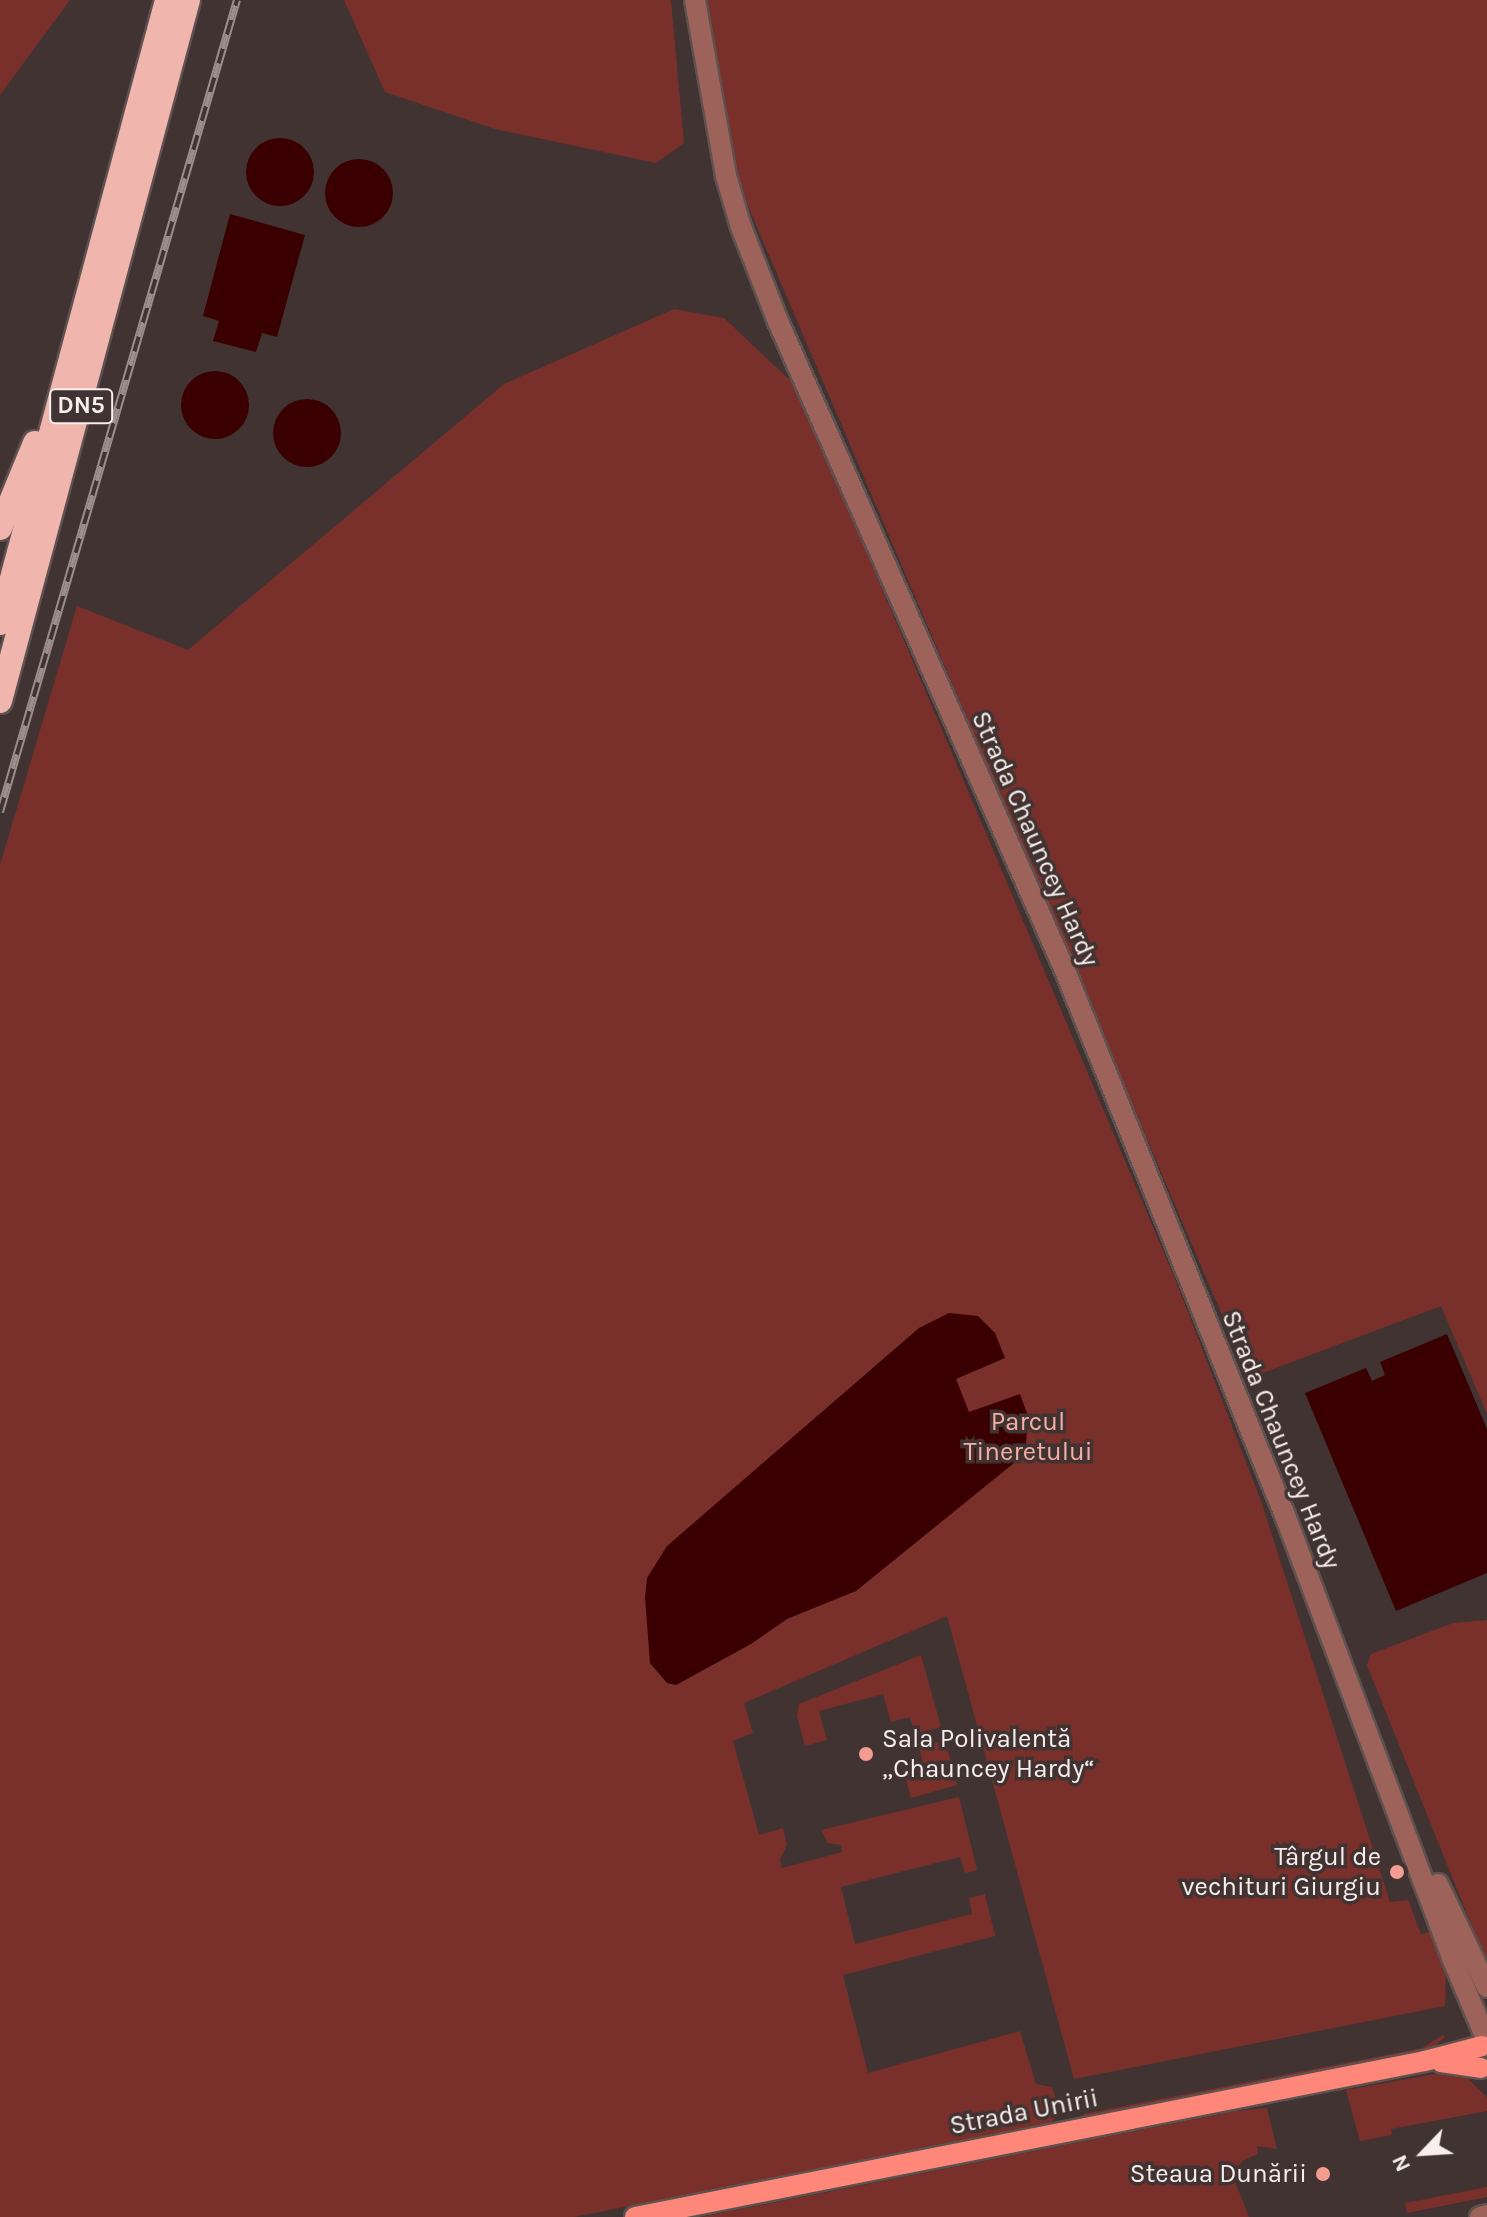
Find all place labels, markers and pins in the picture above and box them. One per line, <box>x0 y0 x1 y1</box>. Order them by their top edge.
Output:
place label: Sala Polivalentă „Chauncey Hardy“ <box>882 1723 1095 1784</box>
marker: Sala Polivalentă „Chauncey Hardy“ <box>857 1745 875 1763</box>
place label: Târgul de vechituri Giurgiu <box>1182 1841 1381 1902</box>
marker: Târgul de vechituri Giurgiu <box>1388 1863 1406 1881</box>
place label: Steaua Dunării <box>1130 2158 1307 2190</box>
marker: Steaua Dunării <box>1314 2165 1332 2183</box>

